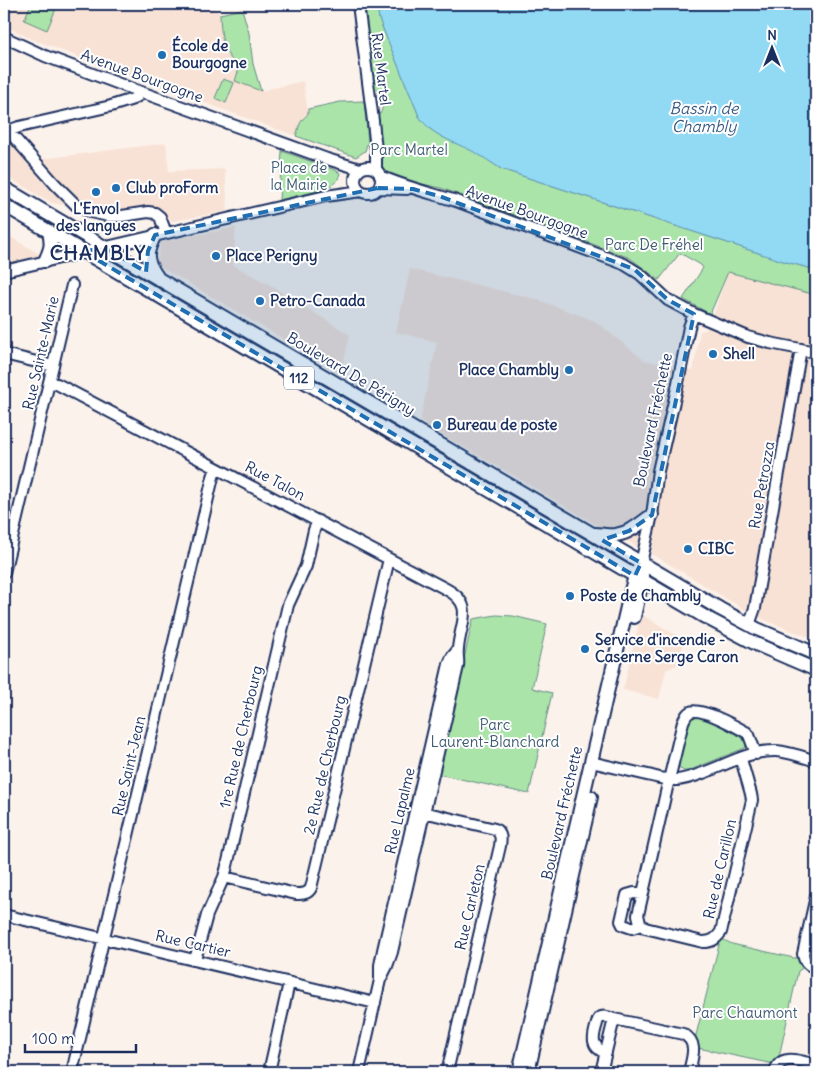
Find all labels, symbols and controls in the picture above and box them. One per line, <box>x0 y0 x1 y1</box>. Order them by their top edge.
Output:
north arrow <box>748 22 798 72</box>
text: N <box>767 26 777 44</box>
street label: Rue Martel <box>368 32 395 106</box>
place label: École de Bourgogne <box>172 35 247 73</box>
street label: Avenue Bourgogne <box>78 45 206 106</box>
marker: École de Bourgogne <box>156 49 168 61</box>
water label: Bassin de Chambly <box>670 98 740 136</box>
park label: Parc Martel <box>370 140 448 159</box>
park label: Place de la Mairie <box>270 158 328 194</box>
place label: Club proForm <box>126 178 218 198</box>
street label: Avenue Bourgogne <box>463 181 591 242</box>
marker: Club proForm <box>110 182 122 194</box>
marker: L'Envol des langues <box>90 186 102 198</box>
place label: L'Envol des langues <box>56 199 136 236</box>
park label: Parc De Fréhel <box>605 235 703 254</box>
district label: CHAMBLY <box>50 240 146 265</box>
place label: Place Perigny <box>226 246 317 266</box>
marker: Place Perigny <box>210 250 222 262</box>
place label: Petro-Canada <box>270 291 366 310</box>
street label: Rue Sainte-Marie <box>18 294 63 412</box>
marker: Petro-Canada <box>254 295 266 307</box>
street label: Boulevard De Périgny <box>284 328 419 419</box>
place label: Shell <box>723 344 755 363</box>
marker: Shell <box>707 348 719 360</box>
street label: Boulevard Fréchette <box>629 351 676 489</box>
place label: Place Chambly <box>459 360 559 380</box>
marker: Place Chambly <box>563 364 575 376</box>
road number: 112 <box>284 366 314 389</box>
place label: Bureau de poste <box>447 415 557 435</box>
marker: Bureau de poste <box>431 419 443 431</box>
street label: Rue Petrozza <box>744 439 779 530</box>
street label: Rue Talon <box>242 457 309 505</box>
place label: CIBC <box>698 539 734 558</box>
marker: CIBC <box>682 543 694 555</box>
place label: Poste de Chambly <box>580 586 701 606</box>
marker: Poste de Chambly <box>564 590 576 602</box>
place label: Service d'incendie - Caserne Serge Caron <box>595 630 739 667</box>
marker: Service d'incendie - Caserne Serge Caron <box>579 643 591 655</box>
street label: 1re Rue de Cherbourg <box>215 664 266 810</box>
street label: 2e Rue de Cherbourg <box>299 693 350 836</box>
street label: Rue Saint-Jean <box>108 714 149 818</box>
park label: Parc Laurent-Blanchard <box>431 715 560 751</box>
street label: Boulevard Fréchette <box>537 744 586 882</box>
street label: Rue Lapalme <box>380 766 419 856</box>
street label: Rue de Carillon <box>699 817 740 921</box>
street label: Rue Carleton <box>450 862 489 952</box>
street label: Rue Cartier <box>154 926 233 961</box>
park label: Parc Chaumont <box>692 1003 798 1022</box>
scale bar <box>25 1021 136 1053</box>
text: 100 m <box>32 1029 74 1048</box>

